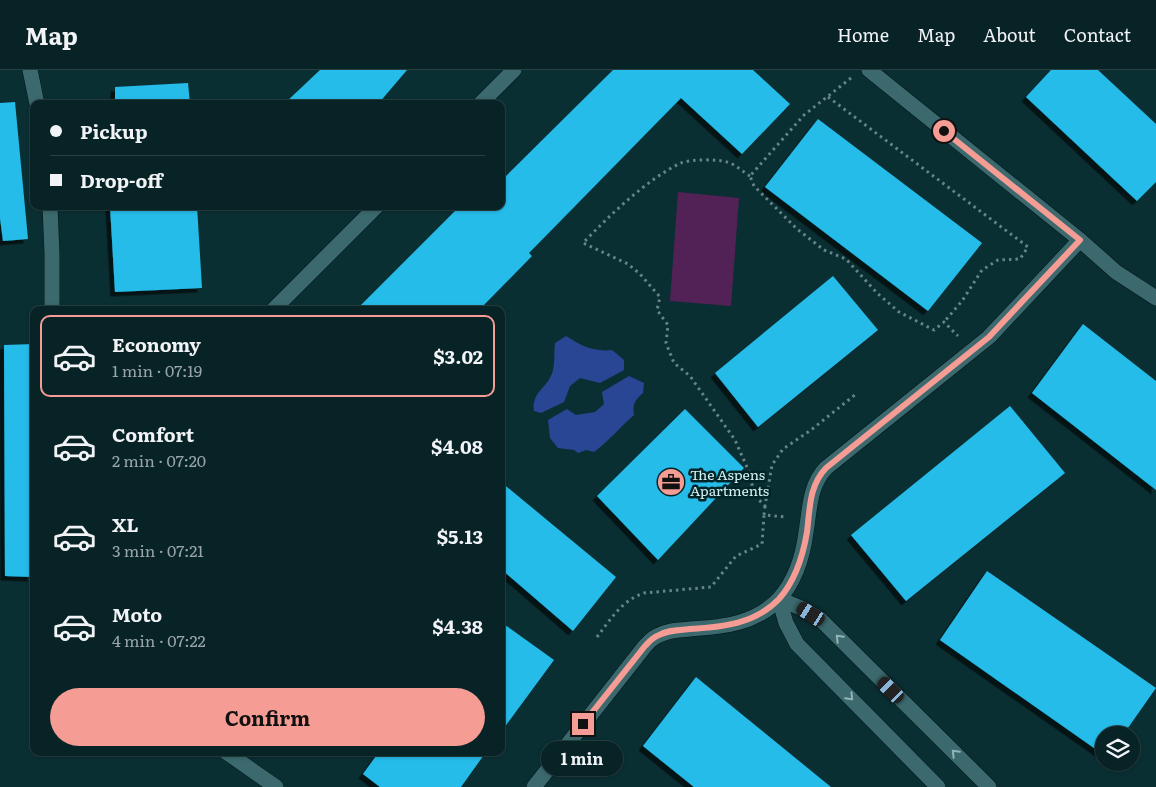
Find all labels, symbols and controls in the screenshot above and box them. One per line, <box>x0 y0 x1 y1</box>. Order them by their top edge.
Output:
text: Map <box>25 17 78 52</box>
text: Home <box>837 21 889 48</box>
text: Map <box>917 21 955 48</box>
text: About <box>983 21 1036 48</box>
text: Contact <box>1064 21 1131 48</box>
text: Pickup <box>80 117 148 145</box>
route start <box>933 120 955 142</box>
text: Drop-off <box>80 166 163 194</box>
text: Economy <box>112 330 201 358</box>
icon: car <box>52 334 97 379</box>
text: $3.02 <box>433 342 483 370</box>
text: 1 min · 07:19 <box>112 358 202 382</box>
text: Comfort <box>112 420 194 448</box>
icon: car <box>52 424 97 469</box>
text: $4.08 <box>431 432 483 460</box>
text: 2 min · 07:20 <box>112 448 206 472</box>
place label: The Aspens Apartments <box>690 464 769 500</box>
office icon: The Aspens Apartments <box>656 467 686 497</box>
text: XL <box>112 510 139 538</box>
icon: car <box>52 514 97 559</box>
text: $5.13 <box>437 522 483 550</box>
text: 3 min · 07:21 <box>112 538 204 562</box>
text: Moto <box>112 600 162 628</box>
car <box>794 600 827 628</box>
icon: car <box>52 604 97 649</box>
text: $4.38 <box>432 612 483 640</box>
text: 4 min · 07:22 <box>112 628 206 652</box>
one-way arrow <box>836 635 845 644</box>
car <box>875 674 906 706</box>
button: Confirm <box>50 688 485 746</box>
one-way arrow <box>844 692 853 701</box>
route end <box>572 713 594 735</box>
map controls <box>1095 726 1140 771</box>
button: layers <box>1095 726 1140 771</box>
callout: 1 min <box>542 742 624 776</box>
text: 1 min <box>561 746 603 770</box>
one-way arrow <box>951 749 960 758</box>

